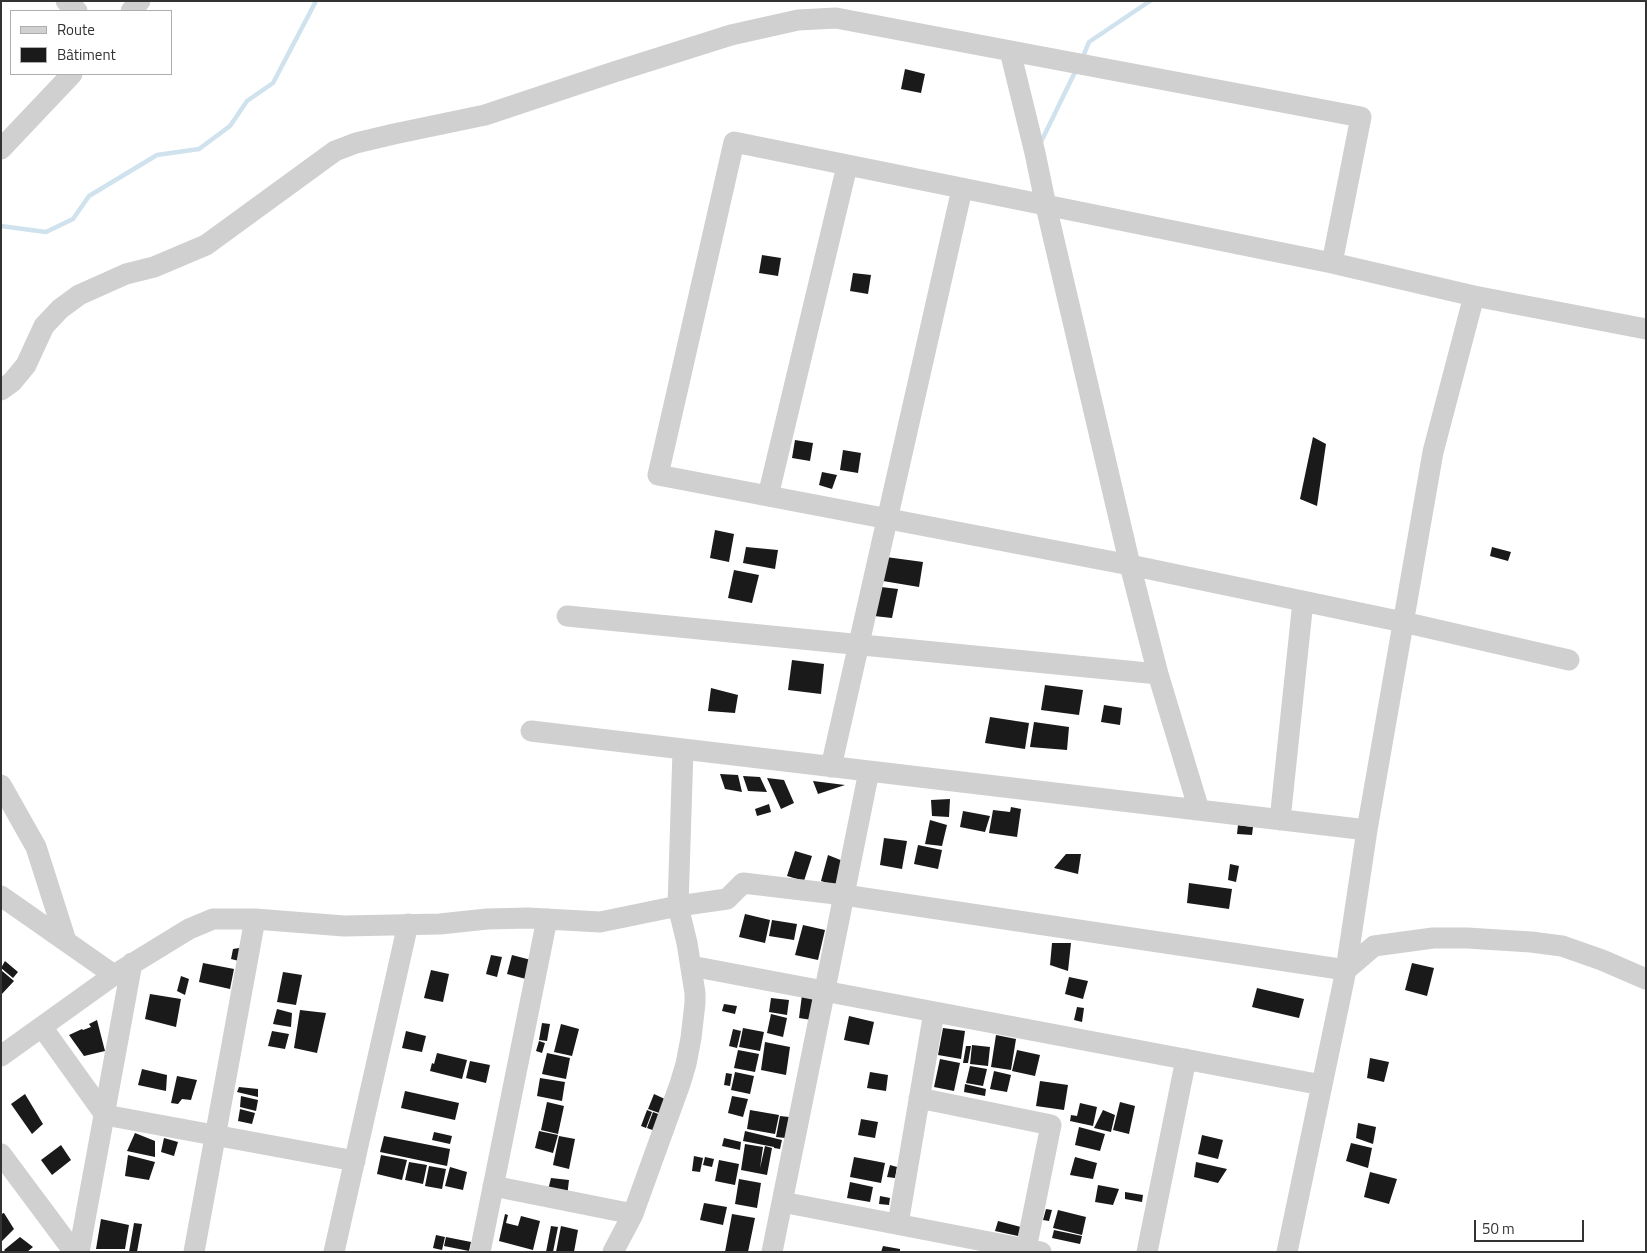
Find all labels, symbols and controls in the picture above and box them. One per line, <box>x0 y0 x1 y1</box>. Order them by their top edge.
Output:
legend <box>10 10 172 75</box>
text: Route <box>57 18 95 41</box>
text: Bâtiment <box>57 43 116 66</box>
scale bar <box>1477 1210 1587 1242</box>
text: 50 m <box>1482 1217 1515 1240</box>

